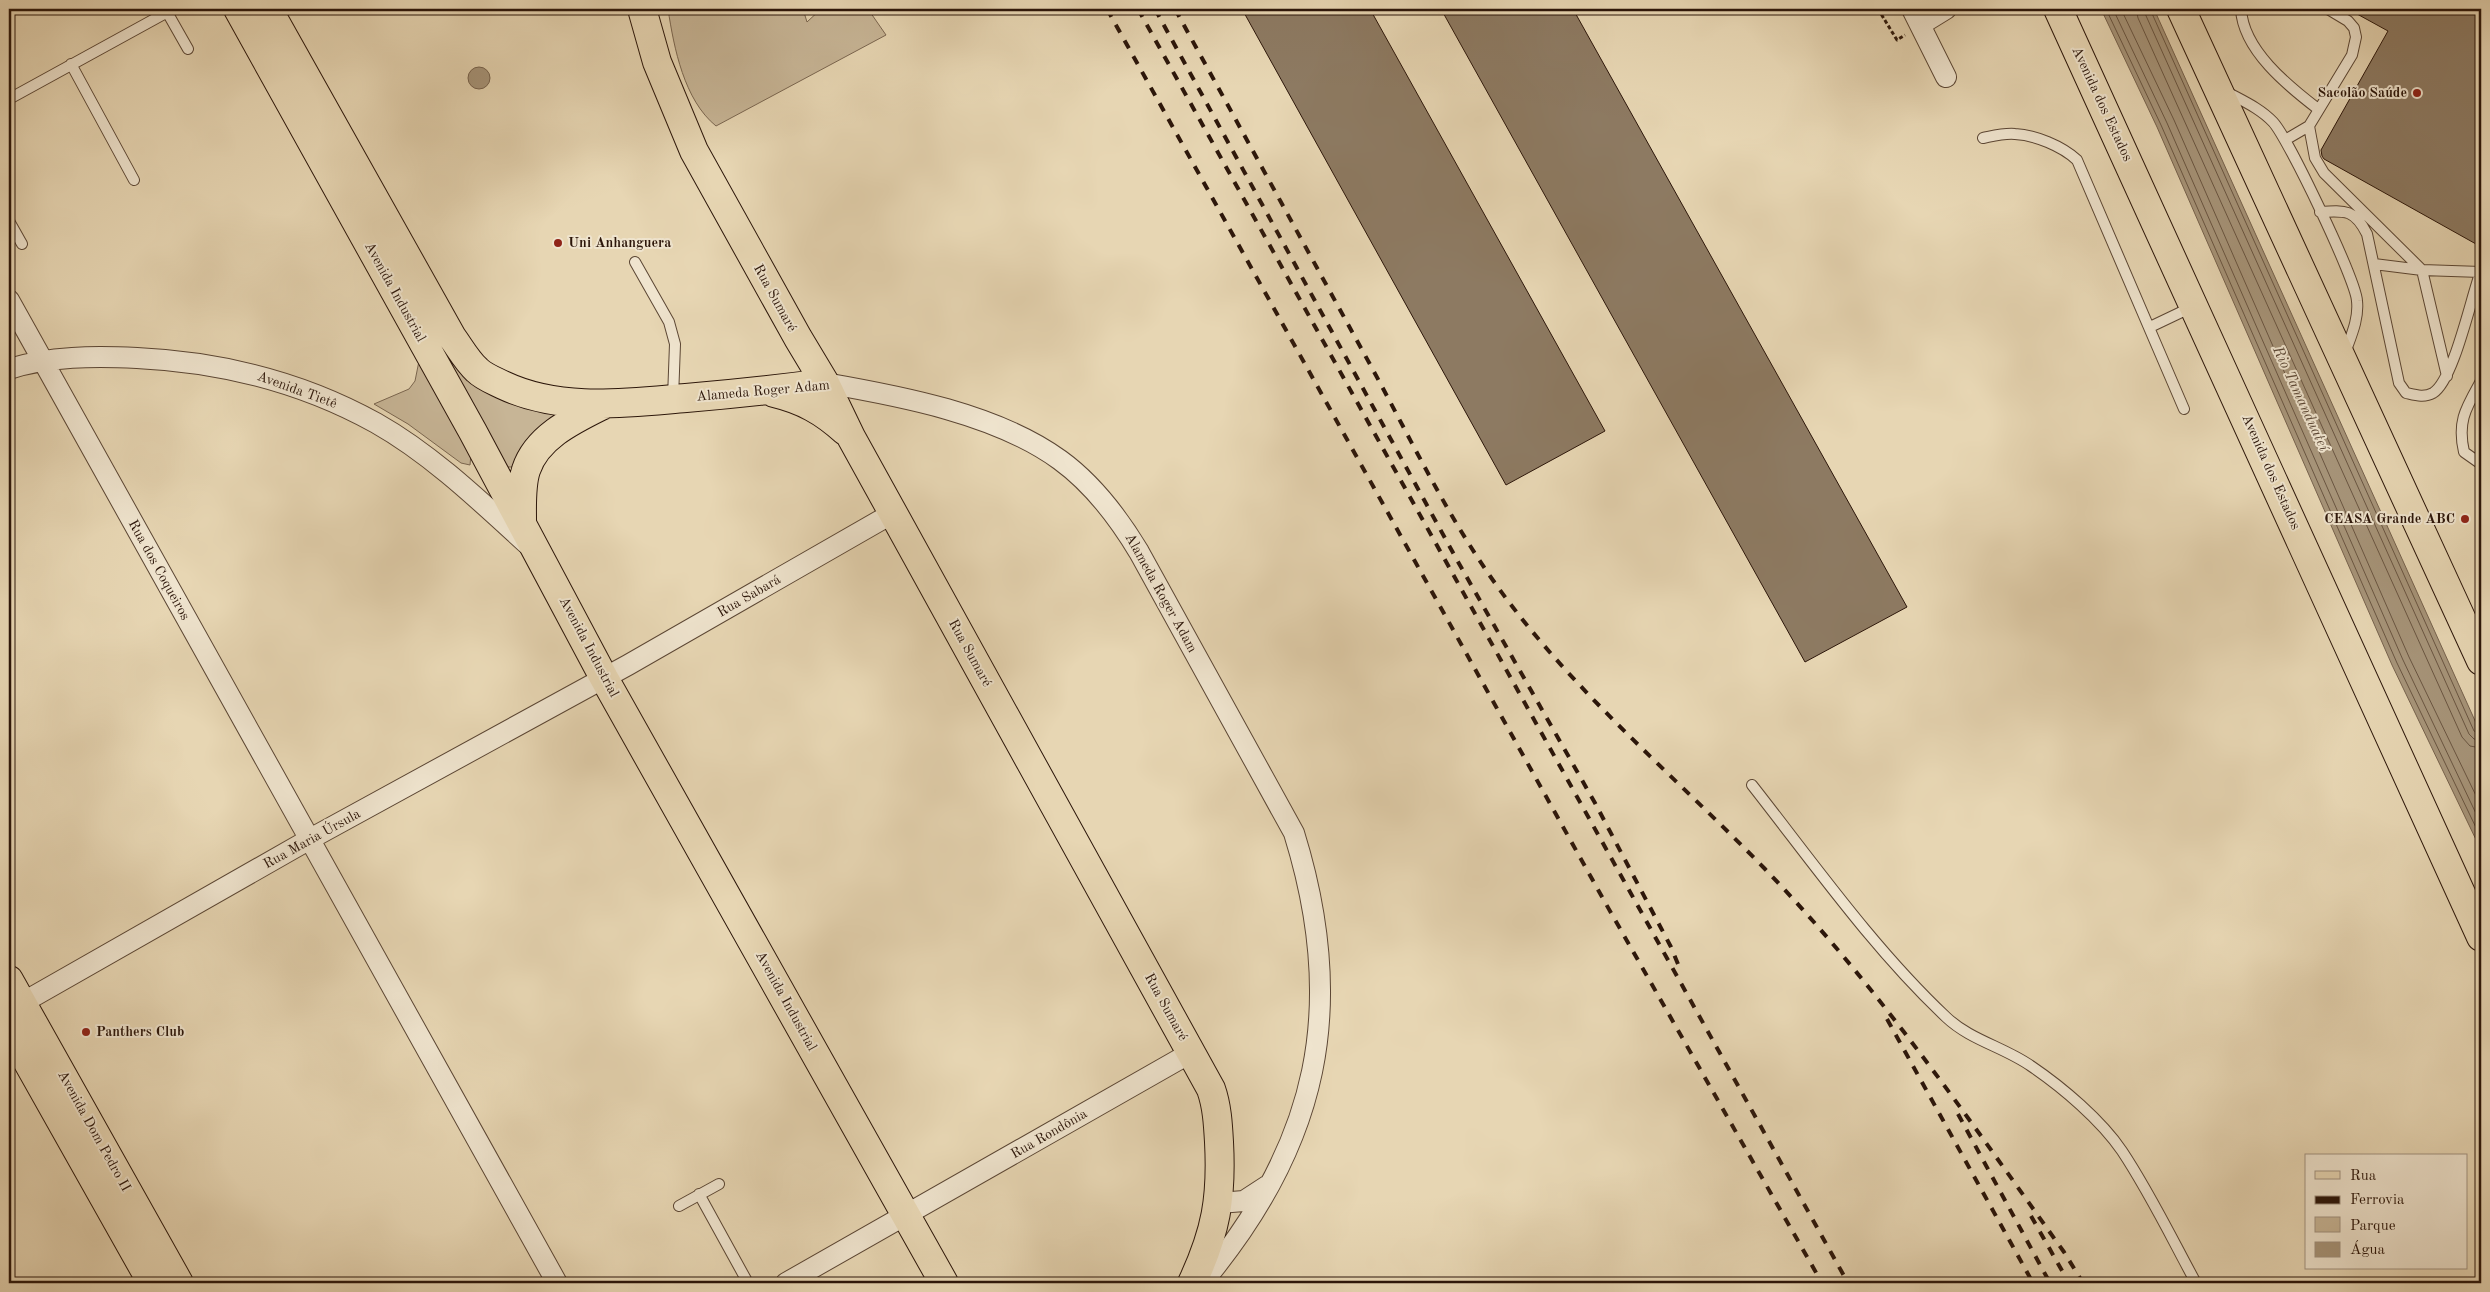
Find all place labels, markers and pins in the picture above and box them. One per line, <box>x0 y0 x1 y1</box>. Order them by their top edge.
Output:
place label: Sacolão Saúde <box>2318 86 2407 100</box>
marker: Sacolão Saúde <box>2411 87 2423 99</box>
place label: Uni Anhanguera <box>568 236 671 250</box>
marker: Uni Anhanguera <box>552 237 564 249</box>
place label: CEASA Grande ABC <box>2324 512 2455 526</box>
marker: CEASA Grande ABC <box>2459 513 2471 525</box>
place label: Panthers Club <box>96 1025 184 1039</box>
marker: Panthers Club <box>80 1026 92 1038</box>

